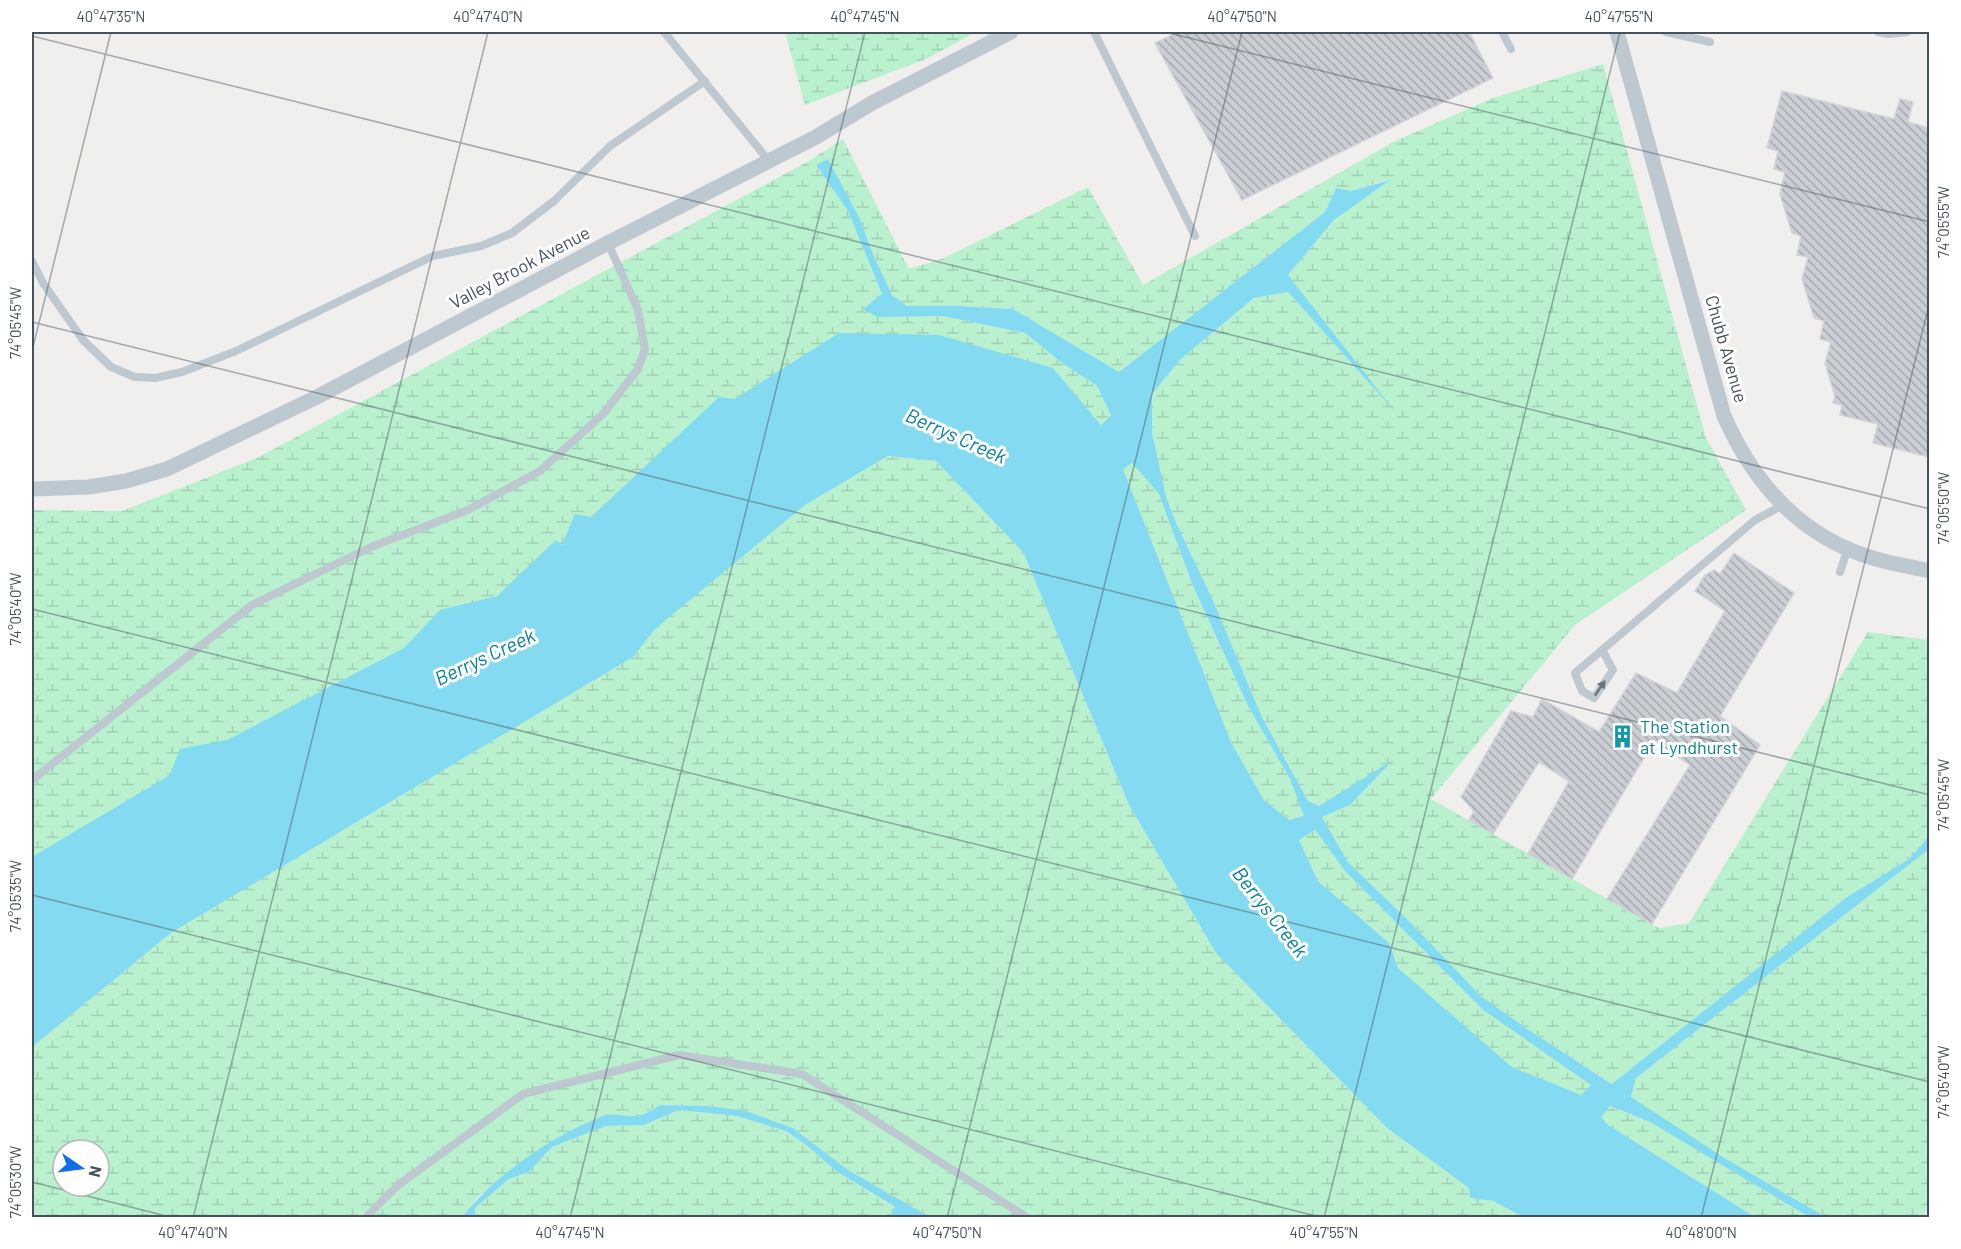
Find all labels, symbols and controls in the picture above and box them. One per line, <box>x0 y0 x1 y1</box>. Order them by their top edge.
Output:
text: 40°47'35"N <box>77 7 145 25</box>
text: 40°47'40"N <box>453 7 523 25</box>
text: 40°47'45"N <box>830 7 900 25</box>
text: 40°47'50"N <box>1207 7 1277 25</box>
text: 40°47'55"N <box>1585 7 1653 25</box>
text: 74°05'55"W <box>1934 186 1952 258</box>
street label: Valley Brook Avenue <box>446 221 593 313</box>
text: 74°05'45"W <box>6 287 24 359</box>
street label: Chubb Avenue <box>1701 292 1753 405</box>
water label: Berrys Creek <box>902 402 1011 468</box>
text: 74°05'50"W <box>1934 472 1952 544</box>
text: 74°05'40"W <box>6 573 24 645</box>
water label: Berrys Creek <box>431 622 539 690</box>
one-way arrow <box>1594 681 1606 697</box>
place label: The Station at Lyndhurst <box>1640 715 1738 758</box>
building icon: The Station at Lyndhurst <box>1609 724 1635 750</box>
text: 74°05'45"W <box>1934 759 1952 831</box>
text: 74°05'35"W <box>6 860 24 932</box>
water label: Berrys Creek <box>1228 861 1314 961</box>
text: 74°05'40"W <box>1934 1046 1952 1118</box>
north arrow <box>51 1138 111 1198</box>
text: 74°05'30"W <box>6 1146 24 1218</box>
text: N <box>86 1164 107 1179</box>
text: 40°47'40"N <box>158 1223 228 1241</box>
text: 40°47'45"N <box>535 1223 605 1241</box>
text: 40°47'50"N <box>912 1223 982 1241</box>
text: 40°47'55"N <box>1290 1223 1358 1241</box>
text: 40°48'00"N <box>1665 1223 1737 1241</box>

